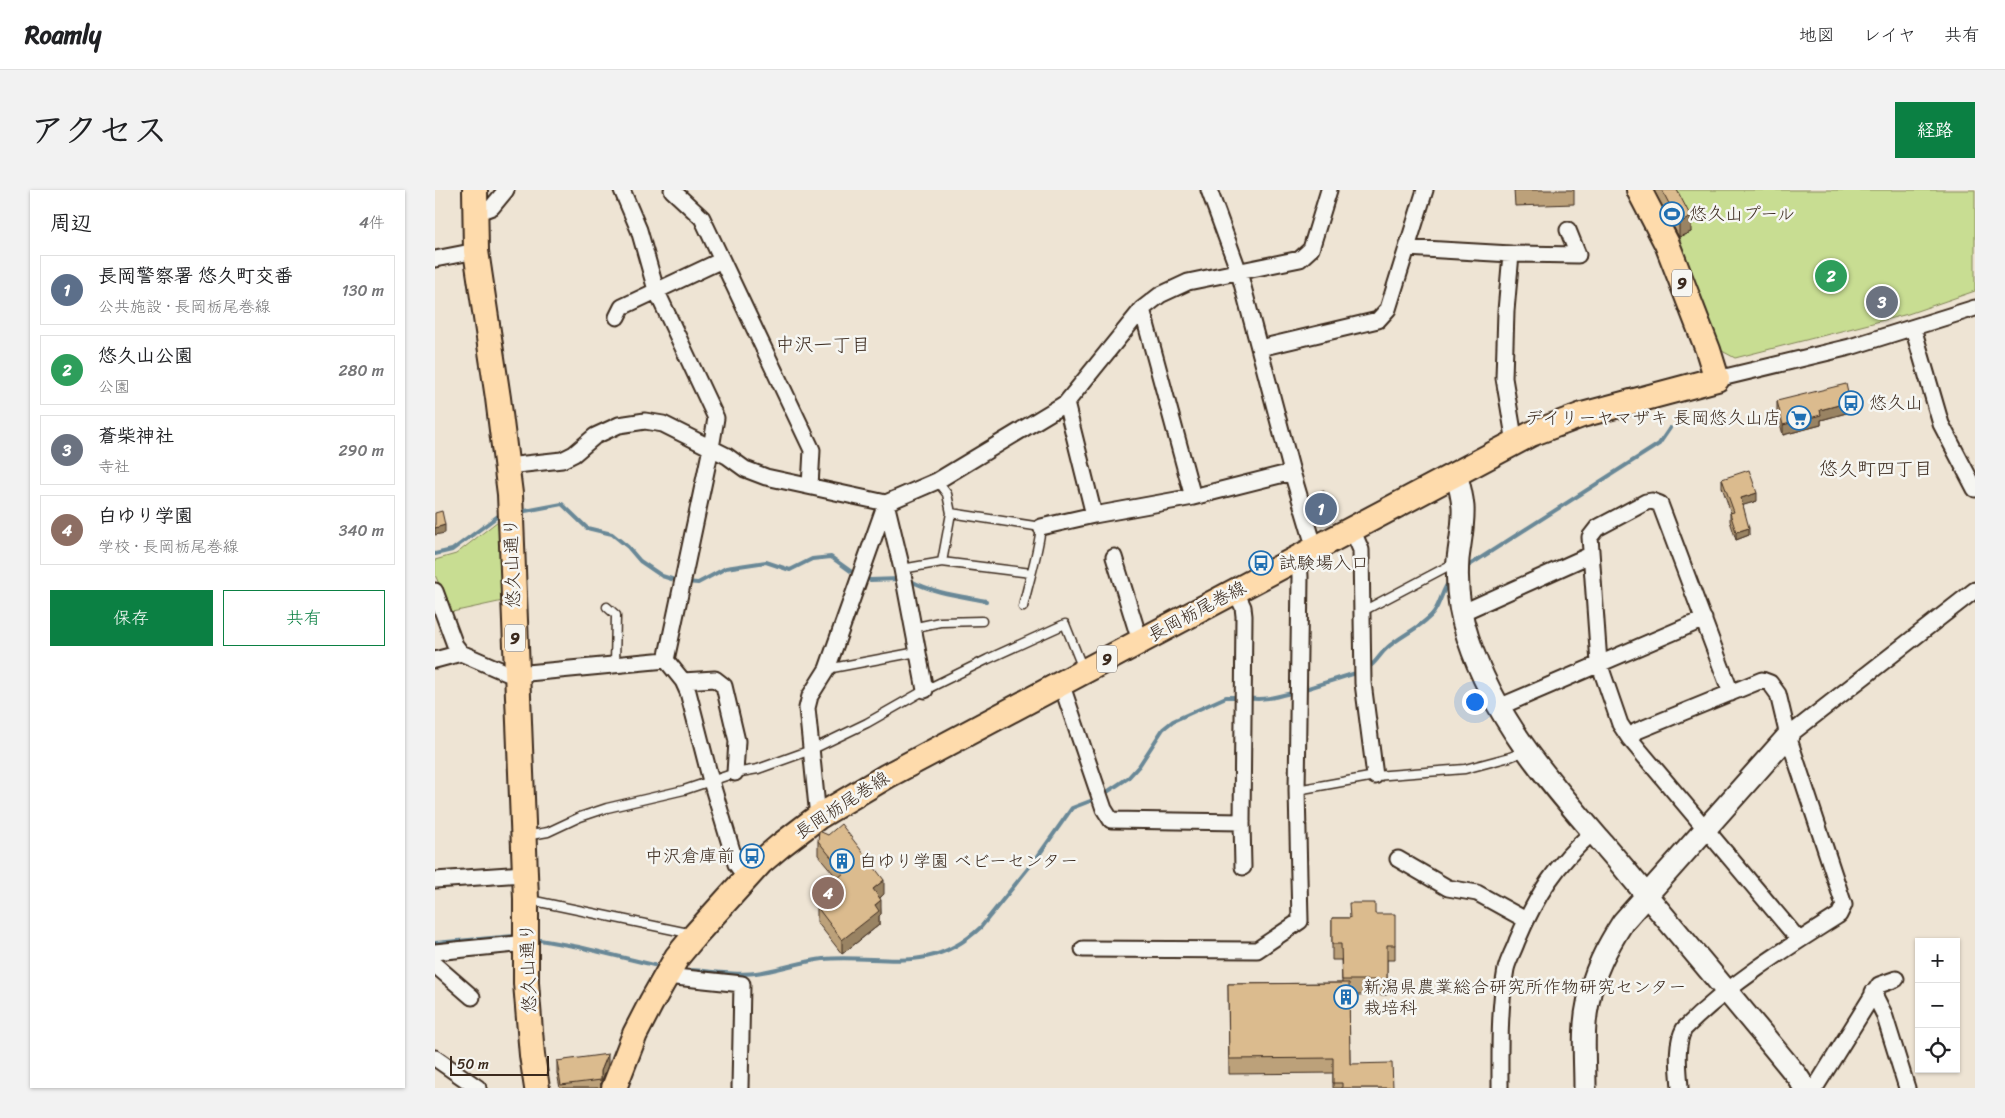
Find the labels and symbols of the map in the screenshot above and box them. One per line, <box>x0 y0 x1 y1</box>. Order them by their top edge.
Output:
place label: 悠久山プール <box>1689 198 1795 230</box>
sports icon: 悠久山プール <box>1659 201 1685 227</box>
pin: 2 <box>1815 257 1847 295</box>
road number: 9 <box>1672 270 1692 296</box>
pin: 3 <box>1866 283 1898 321</box>
district label: 中沢一丁目 <box>775 328 871 361</box>
place label: 悠久山 <box>1869 387 1923 419</box>
bus stop icon: 悠久山 <box>1838 390 1864 416</box>
place label: デイリーヤマザキ 長岡悠久山店 <box>1525 402 1781 434</box>
supermarket icon: デイリーヤマザキ 長岡悠久山店 <box>1786 405 1812 431</box>
district label: 悠久町四丁目 <box>1819 452 1933 485</box>
pin: 1 <box>1305 490 1337 528</box>
street label: 悠久山通り <box>494 517 530 609</box>
place label: 試験場入口 <box>1279 547 1369 579</box>
bus stop icon: 試験場入口 <box>1248 550 1274 576</box>
street label: 長岡栃尾巻線 <box>1142 572 1252 650</box>
road number: 9 <box>505 624 525 652</box>
road number: 9 <box>1097 646 1117 672</box>
your location <box>1462 689 1488 715</box>
street label: 長岡栃尾巻線 <box>788 762 896 848</box>
place label: 中沢倉庫前 <box>645 840 735 872</box>
bus stop icon: 中沢倉庫前 <box>739 843 765 869</box>
place label: 白ゆり学園 ベビーセンター <box>859 845 1078 877</box>
building icon: 白ゆり学園 ベビーセンター <box>829 848 855 874</box>
pin: 4 <box>812 874 844 912</box>
street label: 悠久山通り <box>510 922 546 1014</box>
place label: 新潟県農業総合研究所作物研究センター 栽培科 <box>1363 971 1686 1024</box>
building icon: 新潟県農業総合研究所作物研究センター 栽培科 <box>1333 984 1359 1010</box>
scale bar <box>450 1053 549 1076</box>

